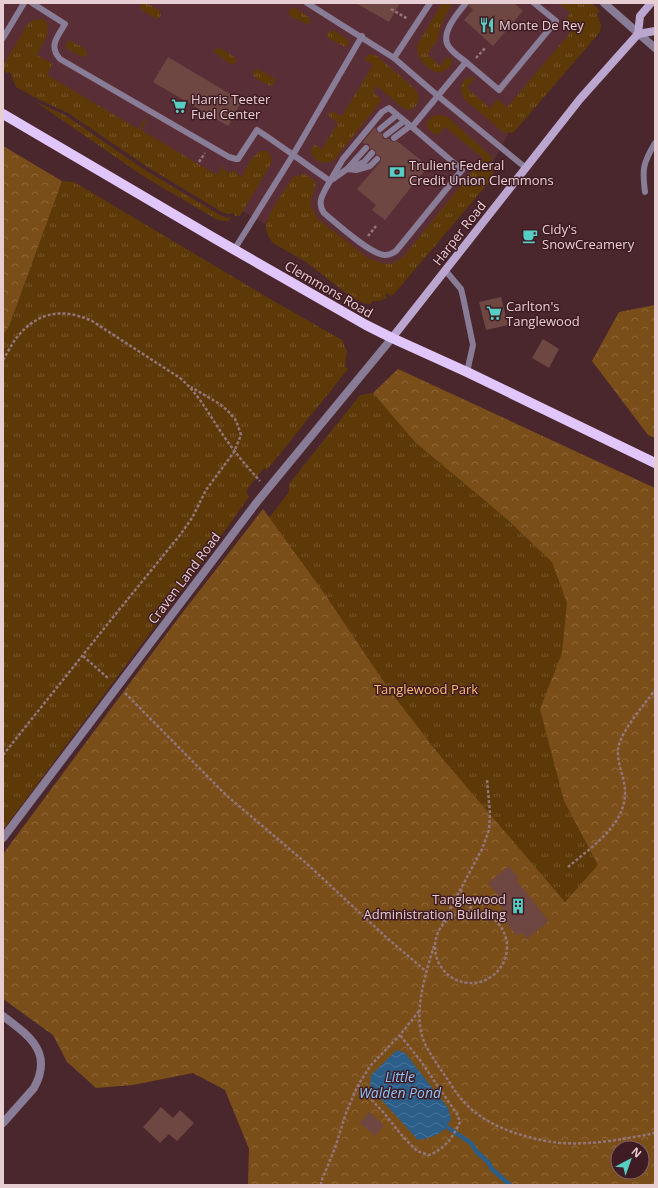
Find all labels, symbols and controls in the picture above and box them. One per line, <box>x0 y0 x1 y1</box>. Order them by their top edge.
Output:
restaurant icon: Monte De Rey <box>478 16 496 34</box>
place label: Monte De Rey <box>499 16 584 34</box>
place label: Harris Teeter Fuel Center <box>191 90 271 123</box>
supermarket icon: Harris Teeter Fuel Center <box>170 97 188 115</box>
place label: Trulient Federal Credit Union Clemmons <box>409 156 554 189</box>
bank icon: Trulient Federal Credit Union Clemmons <box>388 163 406 181</box>
street label: Harper Road <box>428 197 490 269</box>
place label: Cidy's SnowCreamery <box>542 220 635 253</box>
cafe icon: Cidy's SnowCreamery <box>521 227 539 245</box>
street label: Clemmons Road <box>282 256 376 322</box>
place label: Carlton's Tanglewood <box>506 297 580 330</box>
supermarket icon: Carlton's Tanglewood <box>485 304 503 322</box>
street label: Craven Land Road <box>144 529 224 627</box>
park label: Tanglewood Park <box>374 680 478 698</box>
place label: Tanglewood Administration Building <box>364 890 506 923</box>
building icon: Tanglewood Administration Building <box>509 897 527 915</box>
water label: Little Walden Pond <box>359 1067 442 1102</box>
north arrow <box>610 1140 650 1180</box>
text: N <box>629 1143 645 1161</box>

